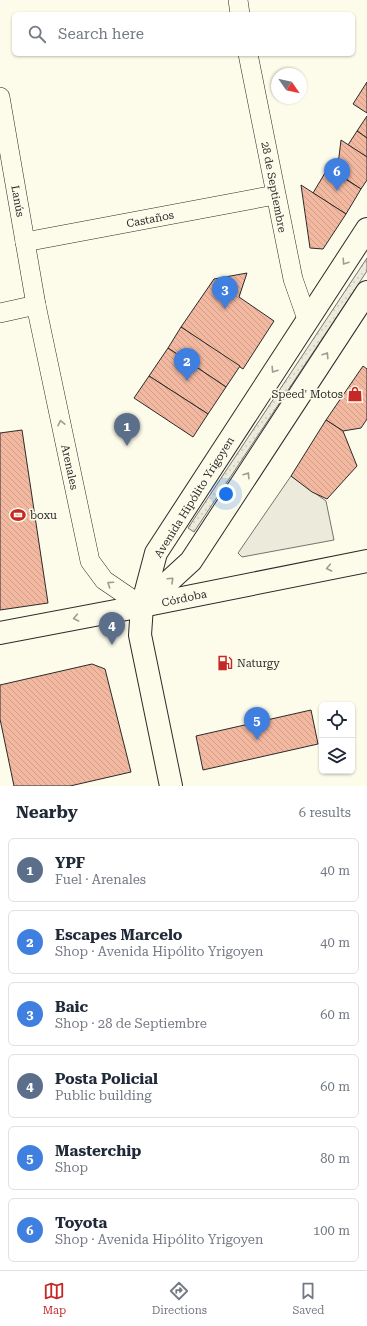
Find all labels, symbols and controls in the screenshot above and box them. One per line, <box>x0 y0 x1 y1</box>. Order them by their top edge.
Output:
search box <box>12 12 355 56</box>
icon: search <box>26 23 48 45</box>
text: Search here <box>58 25 144 43</box>
north arrow <box>271 68 307 104</box>
street label: 28 de Septiembre <box>258 141 289 234</box>
pin: 6 <box>324 158 350 191</box>
street label: Lanús <box>8 184 27 218</box>
street label: Castaños <box>125 209 175 230</box>
one-way arrow <box>342 258 350 265</box>
pin: 3 <box>212 276 238 309</box>
pin: 2 <box>174 348 200 381</box>
one-way arrow <box>321 352 329 359</box>
one-way arrow <box>271 366 279 373</box>
shop icon: Speed' Motos <box>346 385 364 403</box>
place label: Speed' Motos <box>271 388 343 401</box>
pin: 1 <box>114 413 140 446</box>
one-way arrow <box>57 420 65 426</box>
street label: Avenida Hipólito Yrigoyen <box>152 434 237 560</box>
street label: Arenales <box>58 443 81 491</box>
one-way arrow <box>242 472 250 479</box>
your location <box>216 484 236 504</box>
sports icon: boxu <box>9 506 27 524</box>
place label: boxu <box>30 509 57 522</box>
one-way arrow <box>326 564 332 572</box>
one-way arrow <box>166 577 174 584</box>
one-way arrow <box>107 581 114 589</box>
street label: Córdoba <box>160 587 208 610</box>
pin: 4 <box>99 612 125 645</box>
one-way arrow <box>73 614 79 622</box>
fuel station icon: Naturgy <box>216 654 234 672</box>
place label: Naturgy <box>237 657 280 670</box>
map controls <box>319 702 355 774</box>
button: locate <box>319 702 355 738</box>
pin: 5 <box>244 707 270 740</box>
button: layers <box>319 738 355 774</box>
text: Nearby <box>16 802 78 822</box>
text: 6 results <box>299 805 351 820</box>
text: YPF <box>55 854 85 872</box>
text: 1 <box>26 863 34 878</box>
text: 40 m <box>320 863 350 878</box>
text: Fuel · Arenales <box>55 872 146 887</box>
text: Escapes Marcelo <box>55 926 183 944</box>
text: 2 <box>26 935 34 950</box>
text: 40 m <box>320 935 350 950</box>
text: Shop · Avenida Hipólito Yrigoyen <box>55 944 263 959</box>
text: Baic <box>55 998 88 1016</box>
text: 3 <box>26 1007 34 1022</box>
text: 60 m <box>320 1007 350 1022</box>
text: Shop · 28 de Septiembre <box>55 1016 207 1031</box>
text: Posta Policial <box>55 1070 158 1088</box>
text: 4 <box>26 1079 34 1094</box>
text: 60 m <box>320 1079 350 1094</box>
text: Public building <box>55 1088 152 1103</box>
text: Masterchip <box>55 1142 141 1160</box>
text: 5 <box>26 1151 34 1166</box>
text: 80 m <box>320 1151 350 1166</box>
text: Shop <box>55 1160 88 1175</box>
text: Toyota <box>55 1214 107 1232</box>
text: 6 <box>26 1223 34 1238</box>
text: 100 m <box>313 1223 350 1238</box>
text: Shop · Avenida Hipólito Yrigoyen <box>55 1232 263 1247</box>
tab: Map <box>43 1280 66 1317</box>
tab: Directions <box>152 1280 207 1317</box>
tab: Saved <box>292 1280 324 1317</box>

